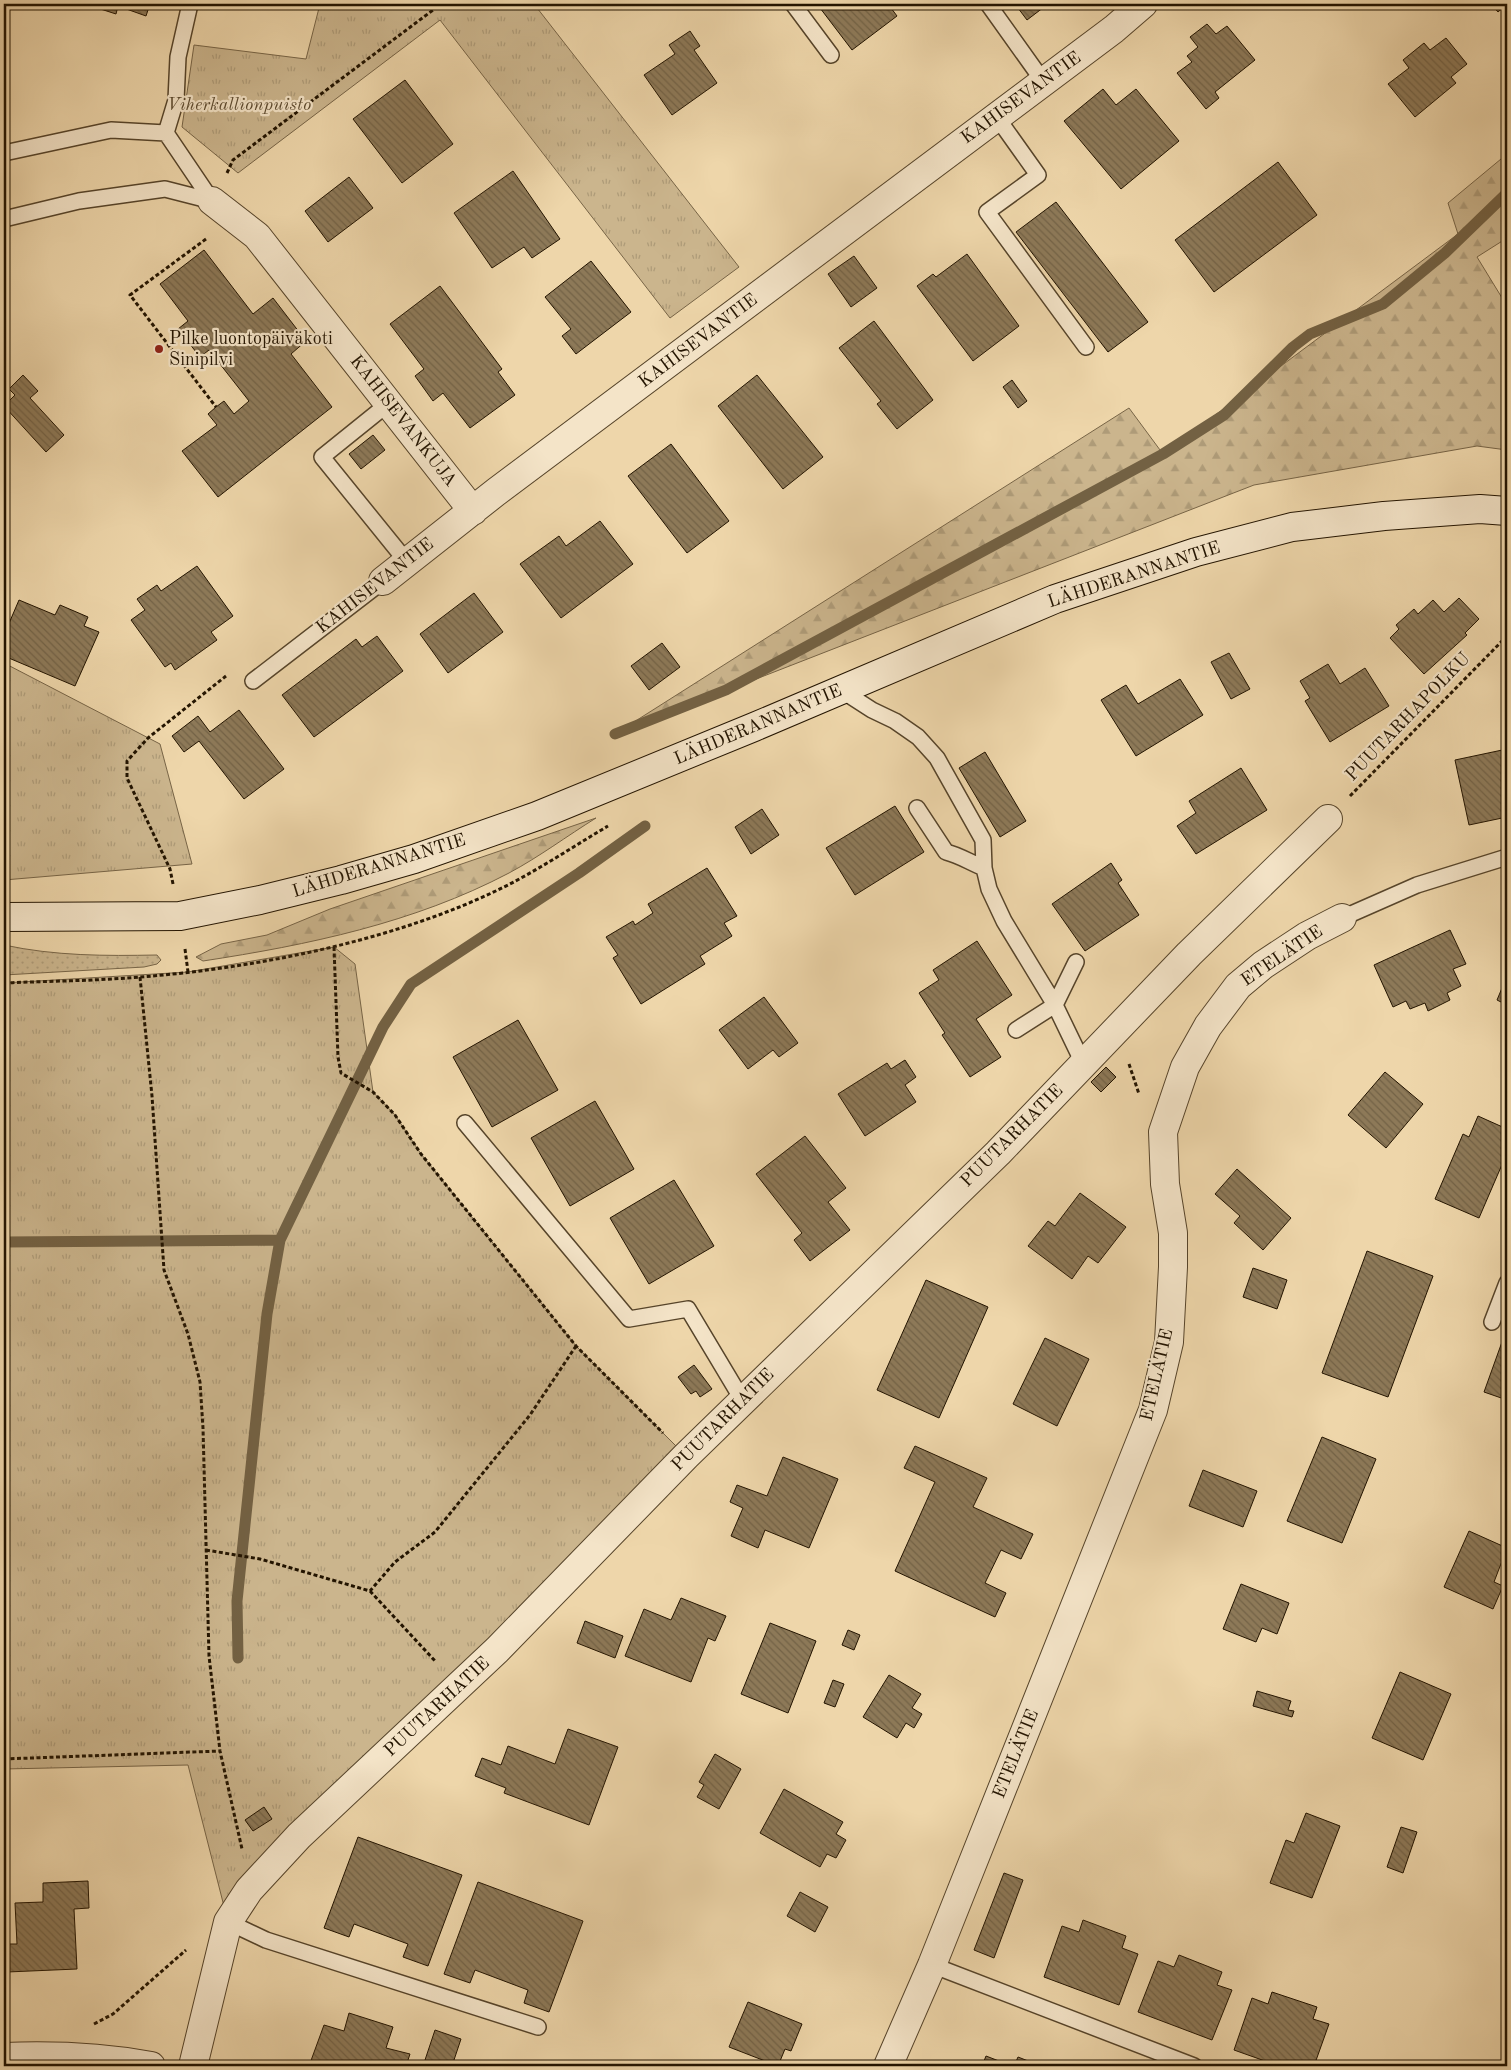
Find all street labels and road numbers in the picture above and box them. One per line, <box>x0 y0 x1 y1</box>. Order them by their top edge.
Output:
street label: KAHISEVANTIE <box>958 49 1084 147</box>
street label: KAHISEVANTIE <box>635 291 761 391</box>
street label: KAHISEVANKUJA <box>346 352 460 490</box>
street label: KAHISEVANTIE <box>313 535 437 637</box>
street label: LÄHDERANNANTIE <box>1045 536 1222 611</box>
street label: PUUTARHAPOLKU <box>1342 649 1474 785</box>
street label: LÄHDERANNANTIE <box>670 679 844 768</box>
street label: LÄHDERANNANTIE <box>289 828 468 901</box>
street label: ETELÄTIE <box>1236 920 1326 990</box>
street label: PUUTARHATIE <box>957 1081 1067 1191</box>
street label: ETELÄTIE <box>1135 1326 1176 1423</box>
street label: PUUTARHATIE <box>668 1365 778 1475</box>
street label: PUUTARHATIE <box>381 1654 493 1760</box>
street label: ETELÄTIE <box>987 1706 1042 1801</box>

